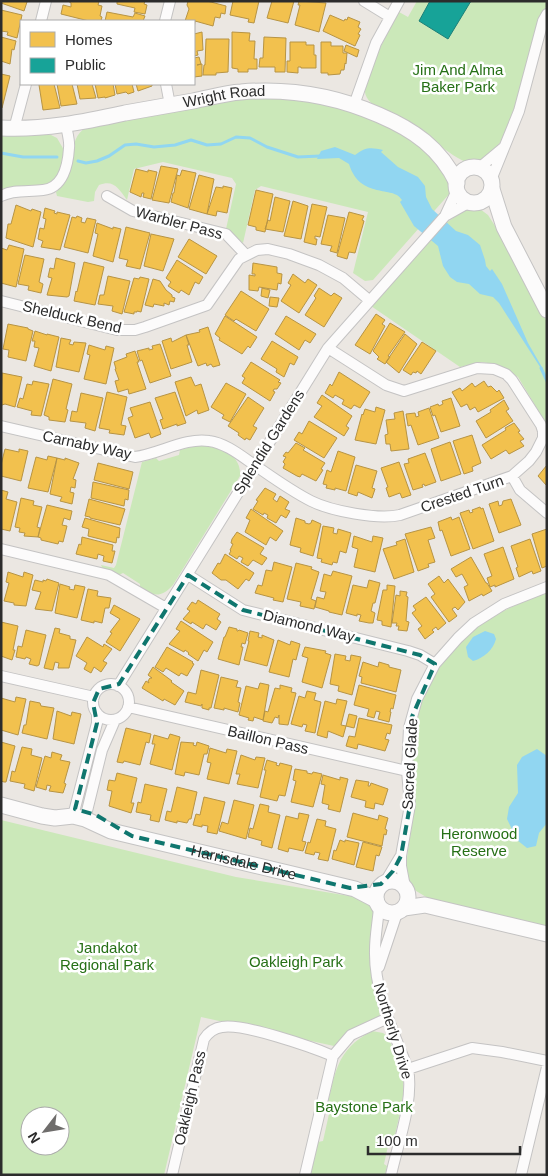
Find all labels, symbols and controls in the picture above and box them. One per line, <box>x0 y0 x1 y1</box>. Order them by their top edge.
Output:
legend <box>20 20 195 85</box>
text: Homes <box>65 31 113 48</box>
text: Public <box>65 56 106 73</box>
park label: Jim And Alma Baker Park <box>413 61 504 95</box>
street label: Wright Road <box>182 82 265 111</box>
street label: Warbler Pass <box>134 203 225 242</box>
street label: Shelduck Bend <box>21 297 123 336</box>
street label: Splendid Gardens <box>230 386 308 497</box>
street label: Carnaby Way <box>41 427 134 462</box>
street label: Crested Turn <box>418 471 506 516</box>
street label: Diamond Way <box>262 606 357 645</box>
street label: Sacred Glade <box>399 718 420 810</box>
street label: Baillon Pass <box>226 722 310 757</box>
park label: Heronwood Reserve <box>441 825 517 859</box>
street label: Harrisdale Drive <box>189 841 298 883</box>
park label: Jandakot Regional Park <box>60 939 155 973</box>
park label: Oakleigh Park <box>249 953 344 970</box>
street label: Northerly Drive <box>371 981 416 1081</box>
street label: Oakleigh Pass <box>170 1049 209 1147</box>
park label: Baystone Park <box>315 1098 413 1115</box>
north arrow <box>20 1106 70 1156</box>
scale bar <box>368 1124 520 1156</box>
text: N <box>24 1129 43 1146</box>
text: 100 m <box>376 1132 418 1149</box>

